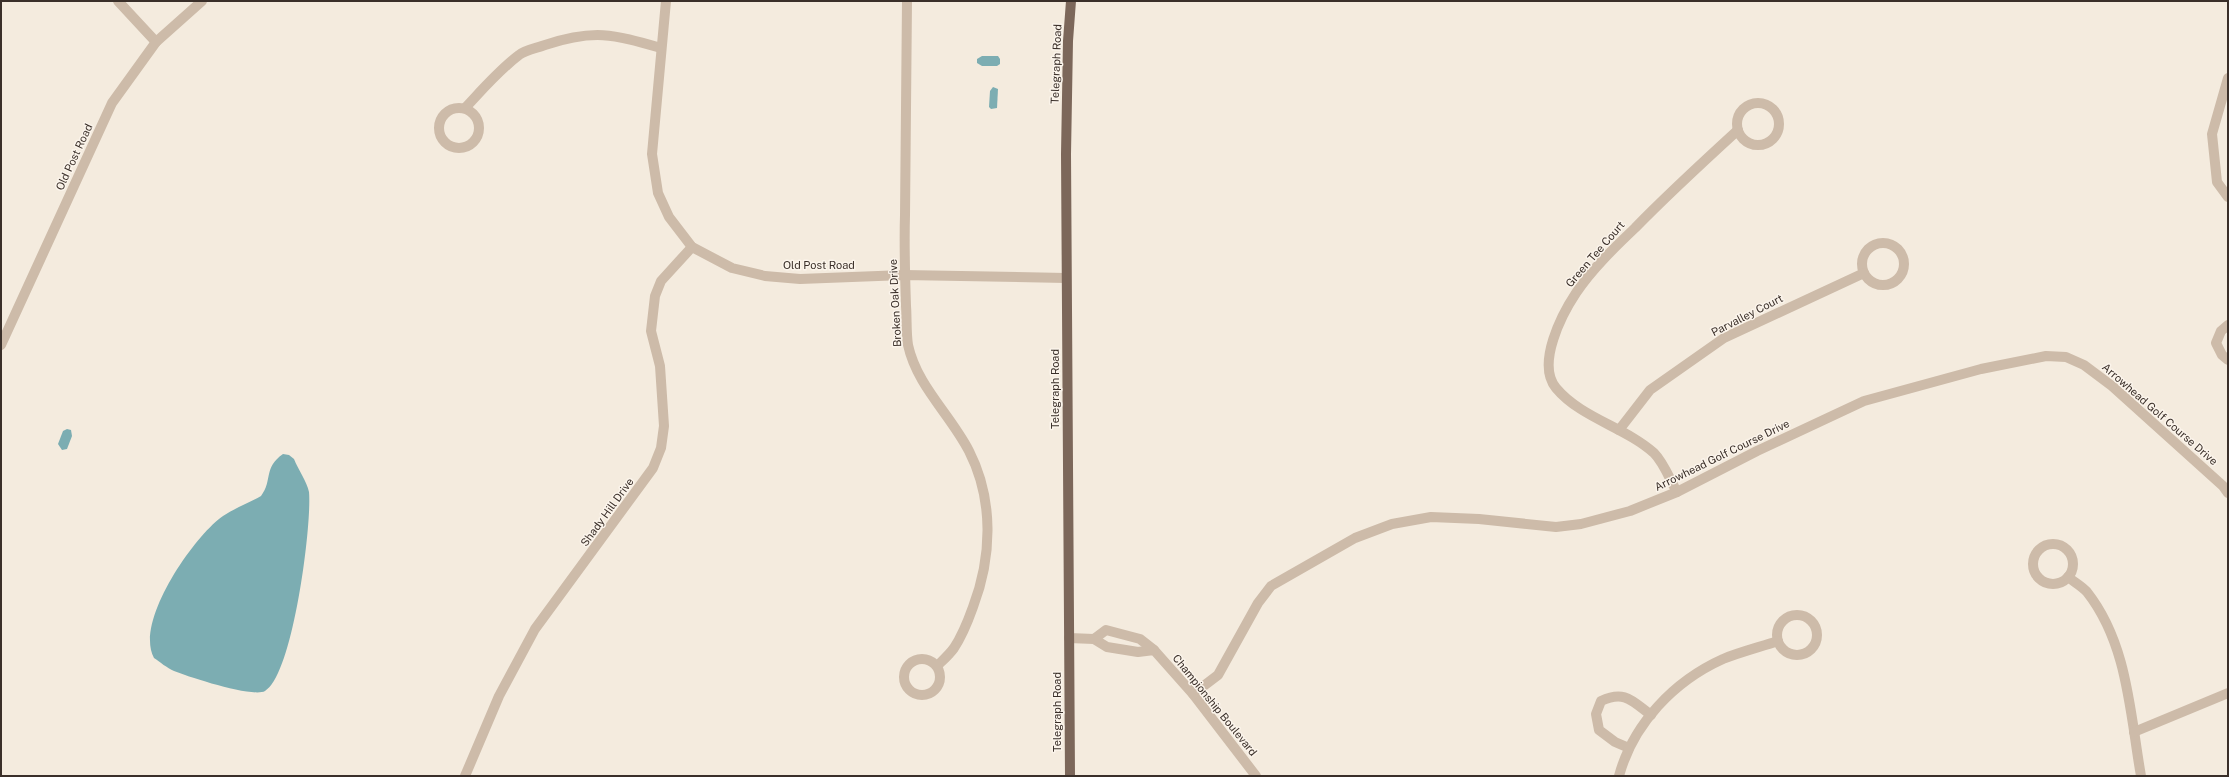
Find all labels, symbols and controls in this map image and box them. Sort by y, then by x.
street label: Telegraph Road [1049,24,1063,104]
street label: Old Post Road [53,122,95,192]
street label: Green Tee Court [1563,219,1627,289]
street label: Old Post Road [783,259,855,271]
street label: Broken Oak Drive [887,259,903,347]
street label: Parvalley Court [1709,292,1785,338]
street label: Telegraph Road [1049,349,1061,429]
street label: Arrowhead Golf Course Drive [2100,361,2220,467]
street label: Arrowhead Golf Course Drive [1653,417,1791,493]
street label: Shady Hill Drive [578,475,636,549]
street label: Championship Boulevard [1170,652,1260,758]
street label: Telegraph Road [1051,672,1063,752]

